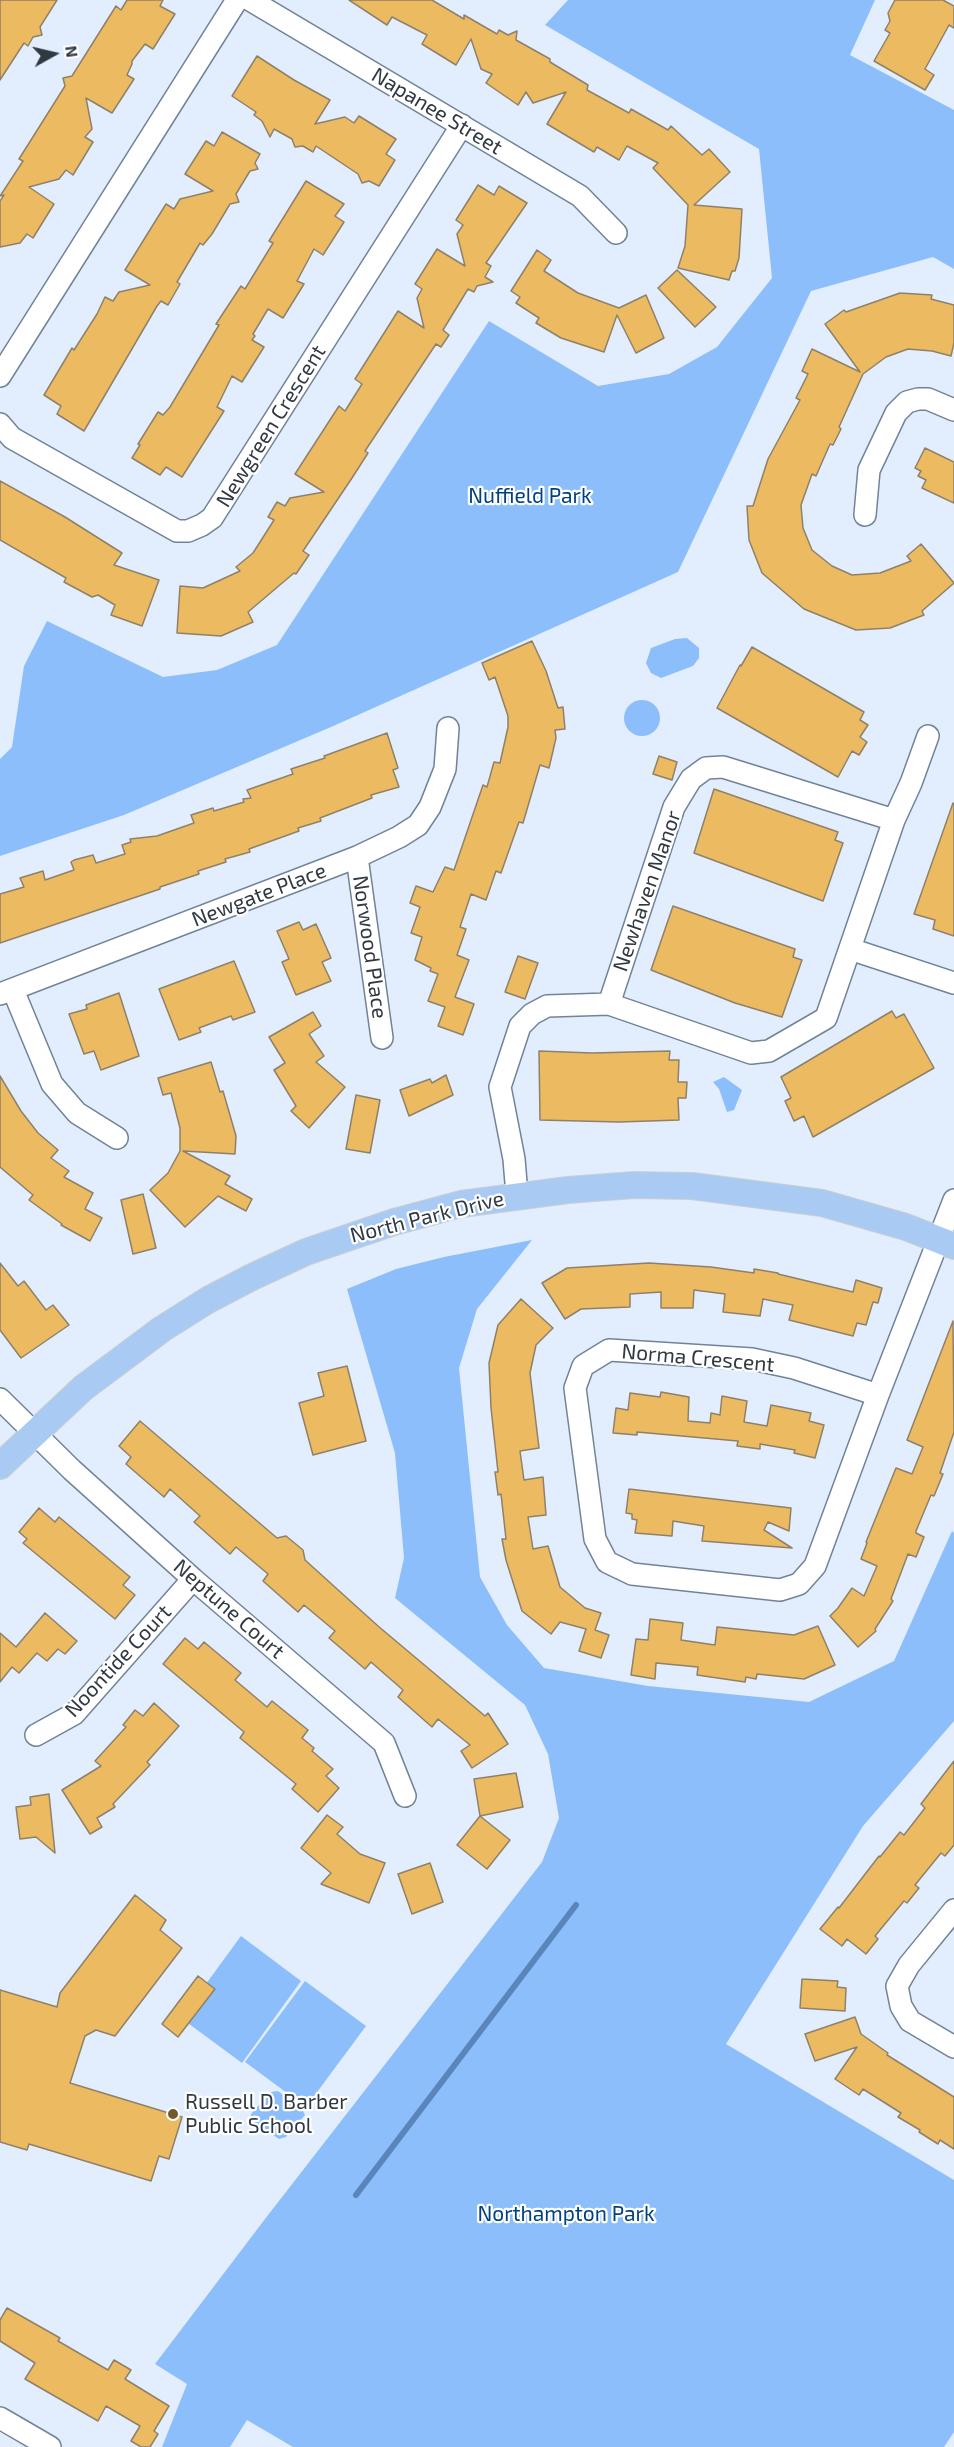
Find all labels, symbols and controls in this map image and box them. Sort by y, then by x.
north arrow [24,24,84,84]
text: N [62,44,83,58]
street label: Napanee Street [367,62,507,160]
street label: Newgreen Crescent [211,340,331,512]
park label: Nuffield Park [468,483,592,509]
street label: Newhaven Manor [608,807,686,975]
street label: Newgate Place [188,858,330,932]
street label: Norwood Place [347,874,393,1020]
street label: North Park Drive [348,1186,506,1248]
street label: Norma Crescent [620,1339,776,1377]
street label: Neptune Court [168,1554,290,1664]
street label: Noontide Court [60,1600,176,1722]
place label: Russell D. Barber Public School [185,2089,348,2139]
marker: Russell D. Barber Public School [166,2107,180,2121]
park label: Northampton Park [477,2201,655,2227]

